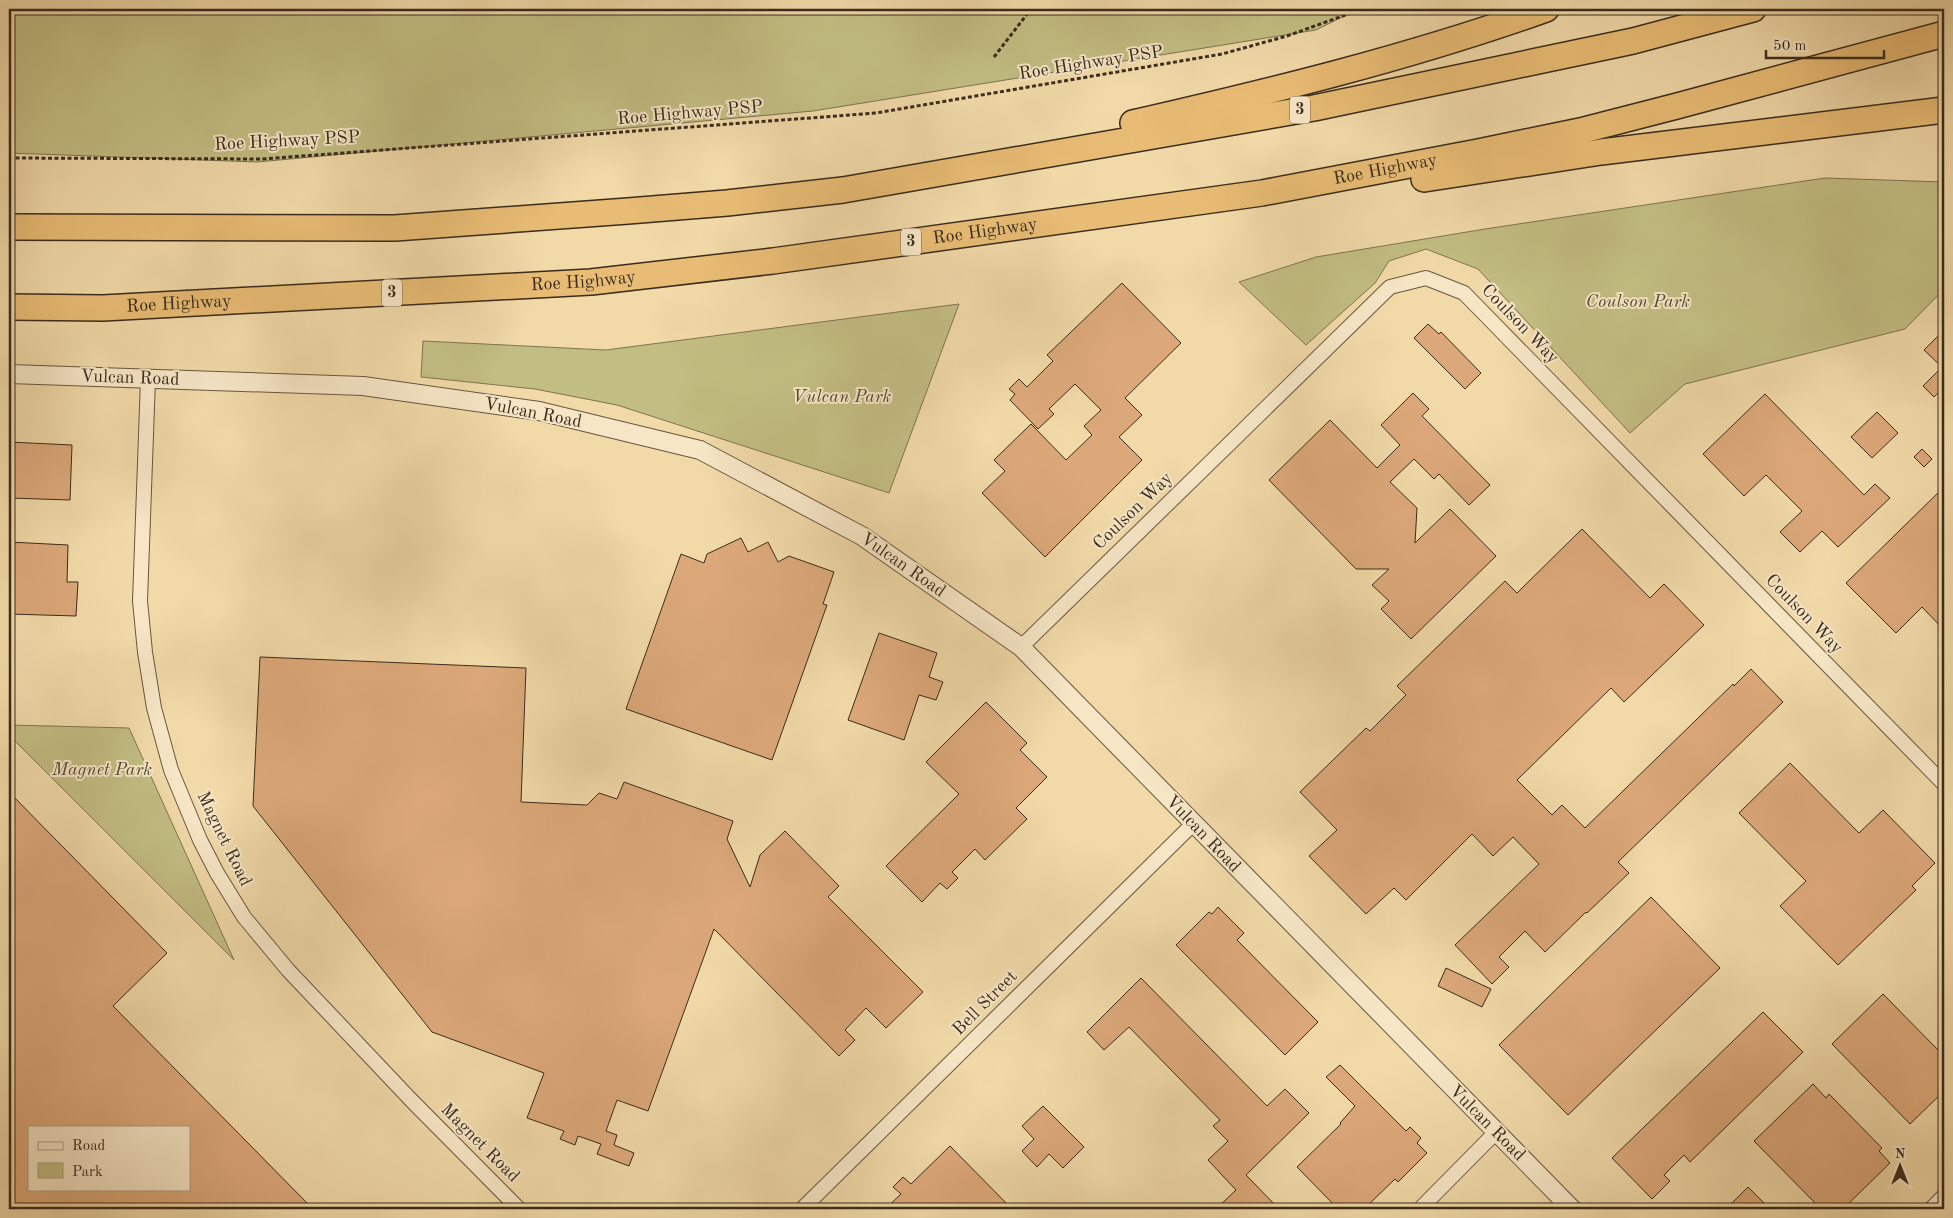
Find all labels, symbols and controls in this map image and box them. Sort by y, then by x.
scale bar [1766,28,1883,60]
text: 50 m [1773,39,1807,54]
street label: Roe Highway PSP [1018,43,1164,83]
road number: 3 [1290,96,1310,124]
street label: Roe Highway PSP [617,98,763,128]
street label: Roe Highway PSP [214,128,360,154]
street label: Roe Highway [1332,151,1439,188]
street label: Roe Highway [932,215,1039,248]
road number: 3 [901,228,921,256]
street label: Roe Highway [530,268,637,294]
road number: 3 [382,280,402,306]
street label: Coulson Way [1478,281,1563,368]
street label: Roe Highway [126,292,232,316]
park label: Coulson Park [1586,293,1690,311]
street label: Vulcan Road [80,367,180,389]
park label: Vulcan Park [793,388,892,406]
street label: Vulcan Road [483,395,583,431]
street label: Coulson Way [1090,468,1177,553]
street label: Vulcan Road [857,529,949,601]
street label: Coulson Way [1762,571,1847,658]
park label: Magnet Park [51,761,152,779]
street label: Magnet Road [193,789,255,889]
street label: Vulcan Road [1162,792,1244,876]
street label: Bell Street [949,967,1021,1039]
street label: Vulcan Road [1446,1082,1528,1164]
street label: Magnet Road [437,1100,523,1186]
legend [28,1126,190,1190]
text: Road [72,1139,106,1154]
north arrow [1876,1140,1926,1190]
text: N [1895,1147,1906,1161]
text: Park [72,1165,103,1180]

